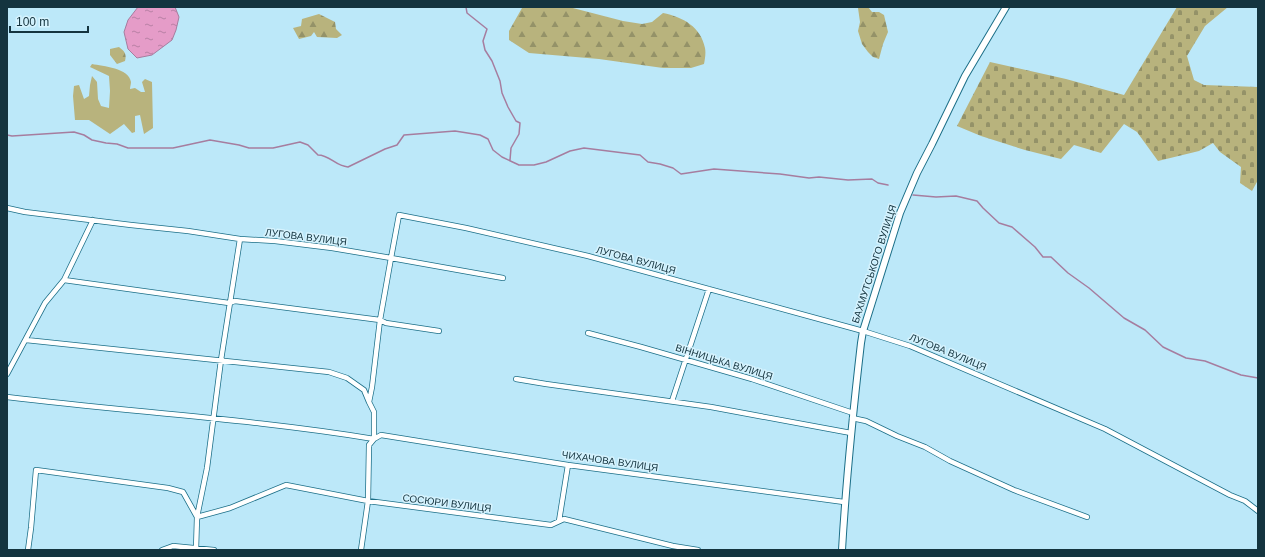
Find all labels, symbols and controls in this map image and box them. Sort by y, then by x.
scale bar [10,8,88,34]
text: 100 m [16,15,49,29]
street label: БАХМУТСЬКОГО ВУЛИЦЯ [850,203,898,325]
street label: ЛУГОВА ВУЛИЦЯ [265,227,347,247]
street label: ЛУГОВА ВУЛИЦЯ [595,244,677,276]
street label: ЛУГОВА ВУЛИЦЯ [908,332,988,372]
street label: ВІННИЦЬКА ВУЛИЦЯ [674,342,774,382]
street label: ЧИХАЧОВА ВУЛИЦЯ [561,449,659,473]
street label: СОСЮРИ ВУЛИЦЯ [402,492,492,514]

